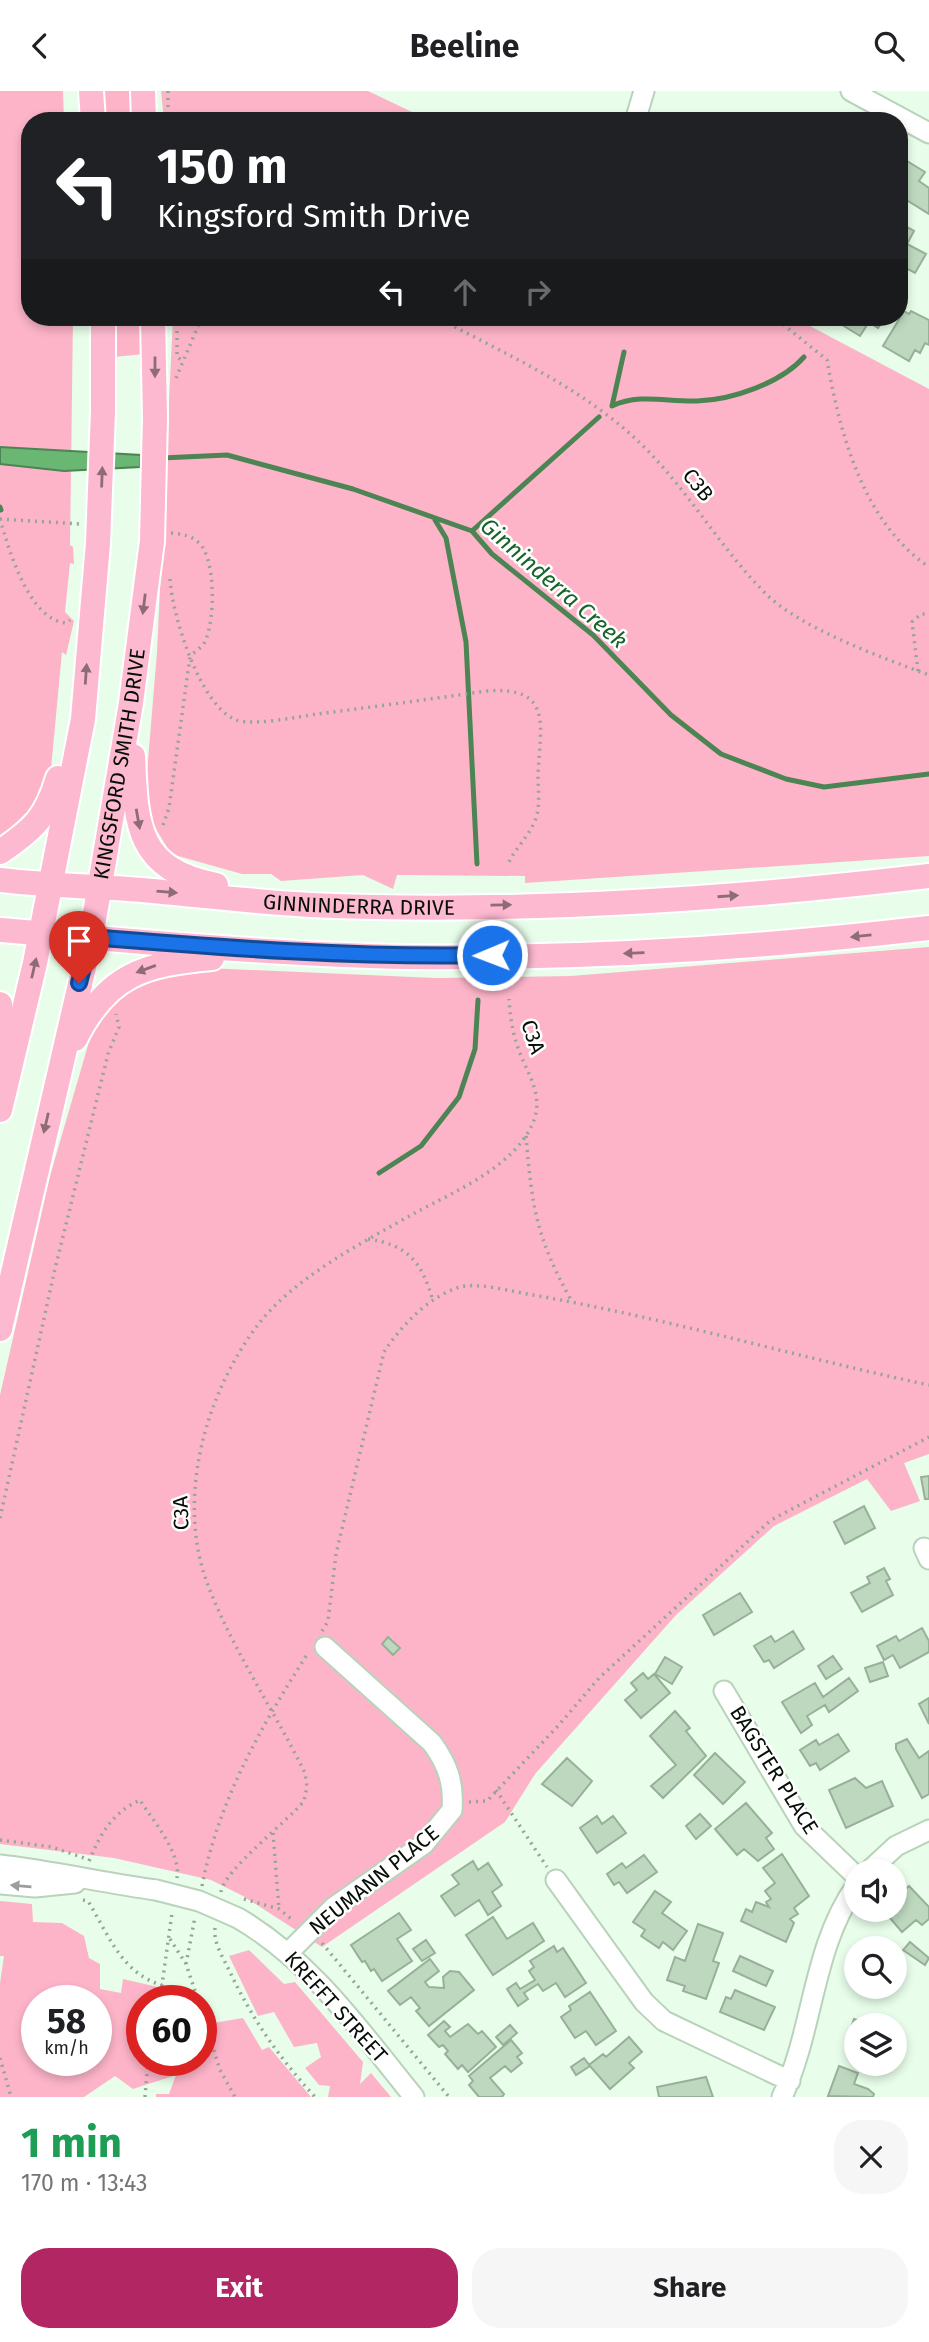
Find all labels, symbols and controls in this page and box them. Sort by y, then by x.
icon: back [21,27,59,65]
text: Beeline [410,27,519,65]
icon: search [870,27,908,65]
text: 150 m [157,137,288,196]
icon: left [42,140,133,231]
text: Kingsford Smith Drive [157,197,471,235]
icon: left [373,273,411,311]
icon: ahead [446,273,484,311]
icon: right [519,273,557,311]
one-way arrow [149,356,161,378]
street label: C3B [677,463,719,507]
one-way arrow [96,466,107,488]
water label: Ginninderra Creek [475,512,633,654]
one-way arrow [138,593,149,615]
street label: KINGSFORD SMITH DRIVE [88,647,151,881]
one-way arrow [81,663,92,685]
one-way arrow [132,808,143,830]
one-way arrow [156,887,178,898]
street label: GINNINDERRA DRIVE [262,889,455,921]
one-way arrow [718,891,740,902]
one-way arrow [490,899,512,911]
pin [49,911,109,983]
position arrow [455,918,529,992]
icon: arrive [60,922,98,960]
one-way arrow [850,930,872,941]
one-way arrow [623,947,645,958]
one-way arrow [29,957,40,979]
one-way arrow [135,964,156,975]
street label: C3A [515,1017,551,1057]
one-way arrow [41,1112,52,1134]
street label: C3A [167,1495,195,1531]
street label: BAGSTER PLACE [724,1701,824,1839]
street label: NEUMANN PLACE [304,1820,444,1940]
map controls [844,1859,907,2076]
button: sound [844,1859,907,1922]
one-way arrow [9,1880,31,1891]
button: search [844,1936,907,1999]
street label: KREFFT STREET [279,1946,393,2068]
speed limit sign: 60 [126,1985,217,2076]
text: 58 [47,2000,86,2042]
button: layers [844,2013,907,2076]
text: km/h [44,2037,89,2059]
text: 1 min [21,2118,122,2168]
button: close [834,2120,908,2194]
text: 170 m · 13:43 [21,2169,147,2197]
button: Exit [21,2248,458,2328]
button: Share [472,2248,908,2328]

